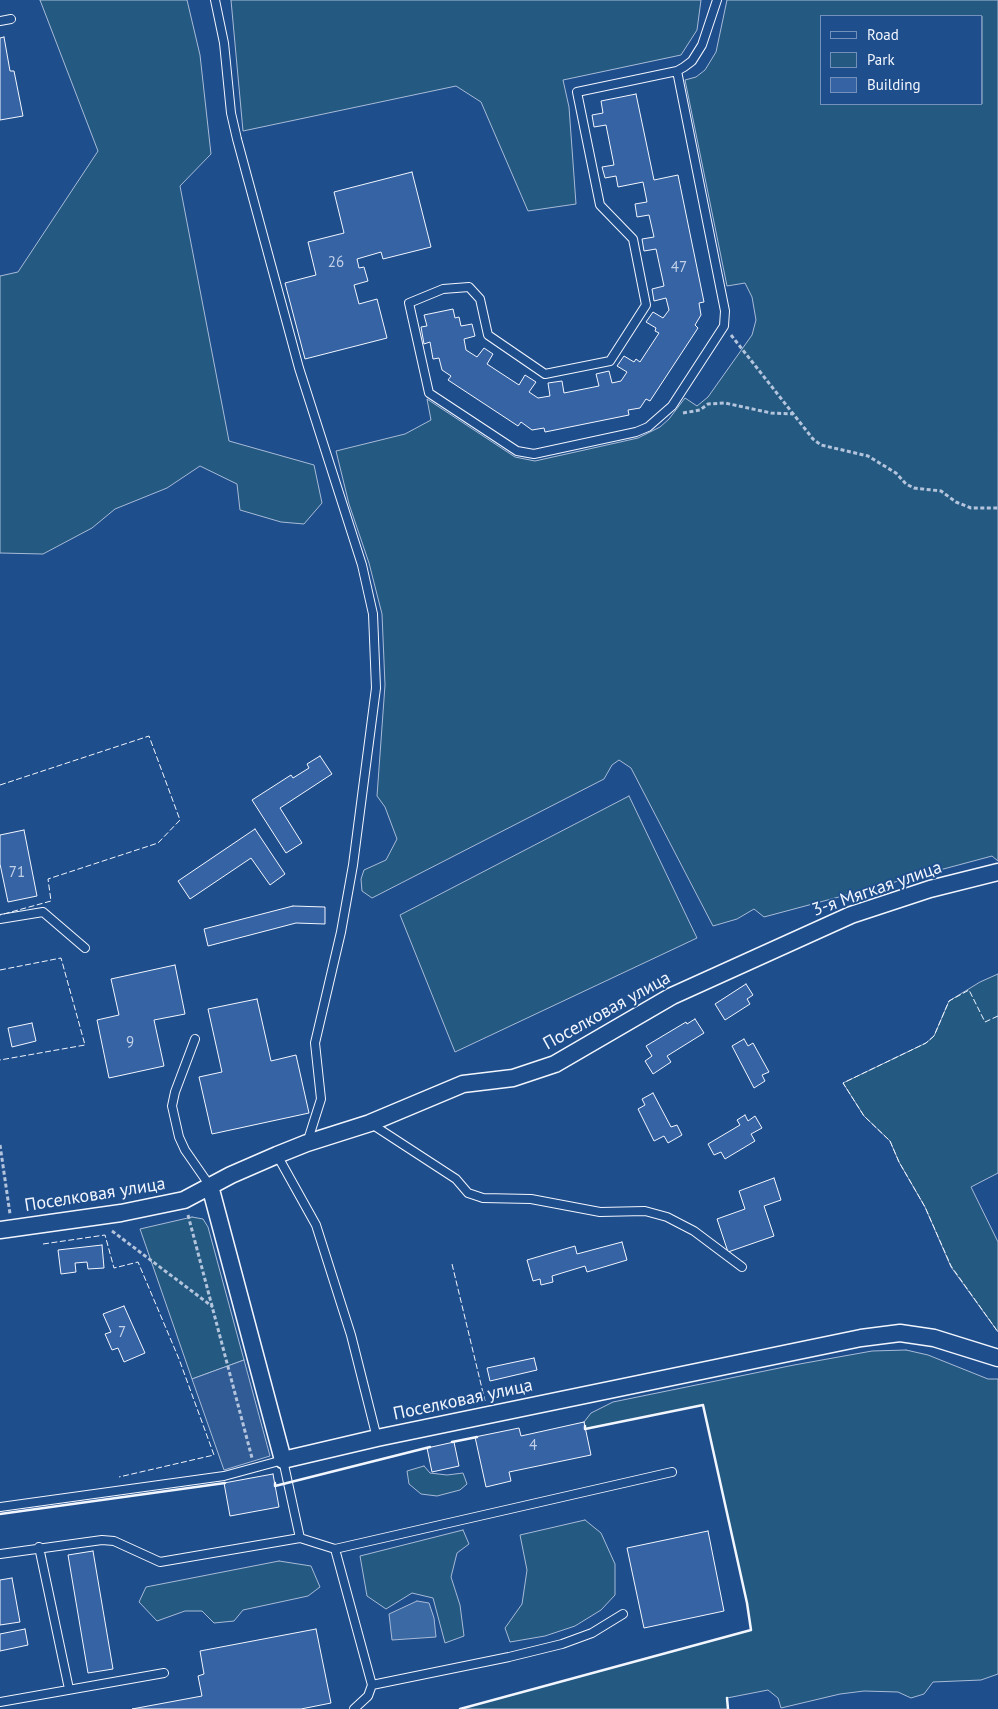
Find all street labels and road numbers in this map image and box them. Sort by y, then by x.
street label: 3-я Мягкая улица [809,857,945,921]
street label: Поселковая улица [540,967,674,1055]
street label: Поселковая улица [23,1173,167,1217]
street label: Поселковая улица [391,1375,535,1425]

